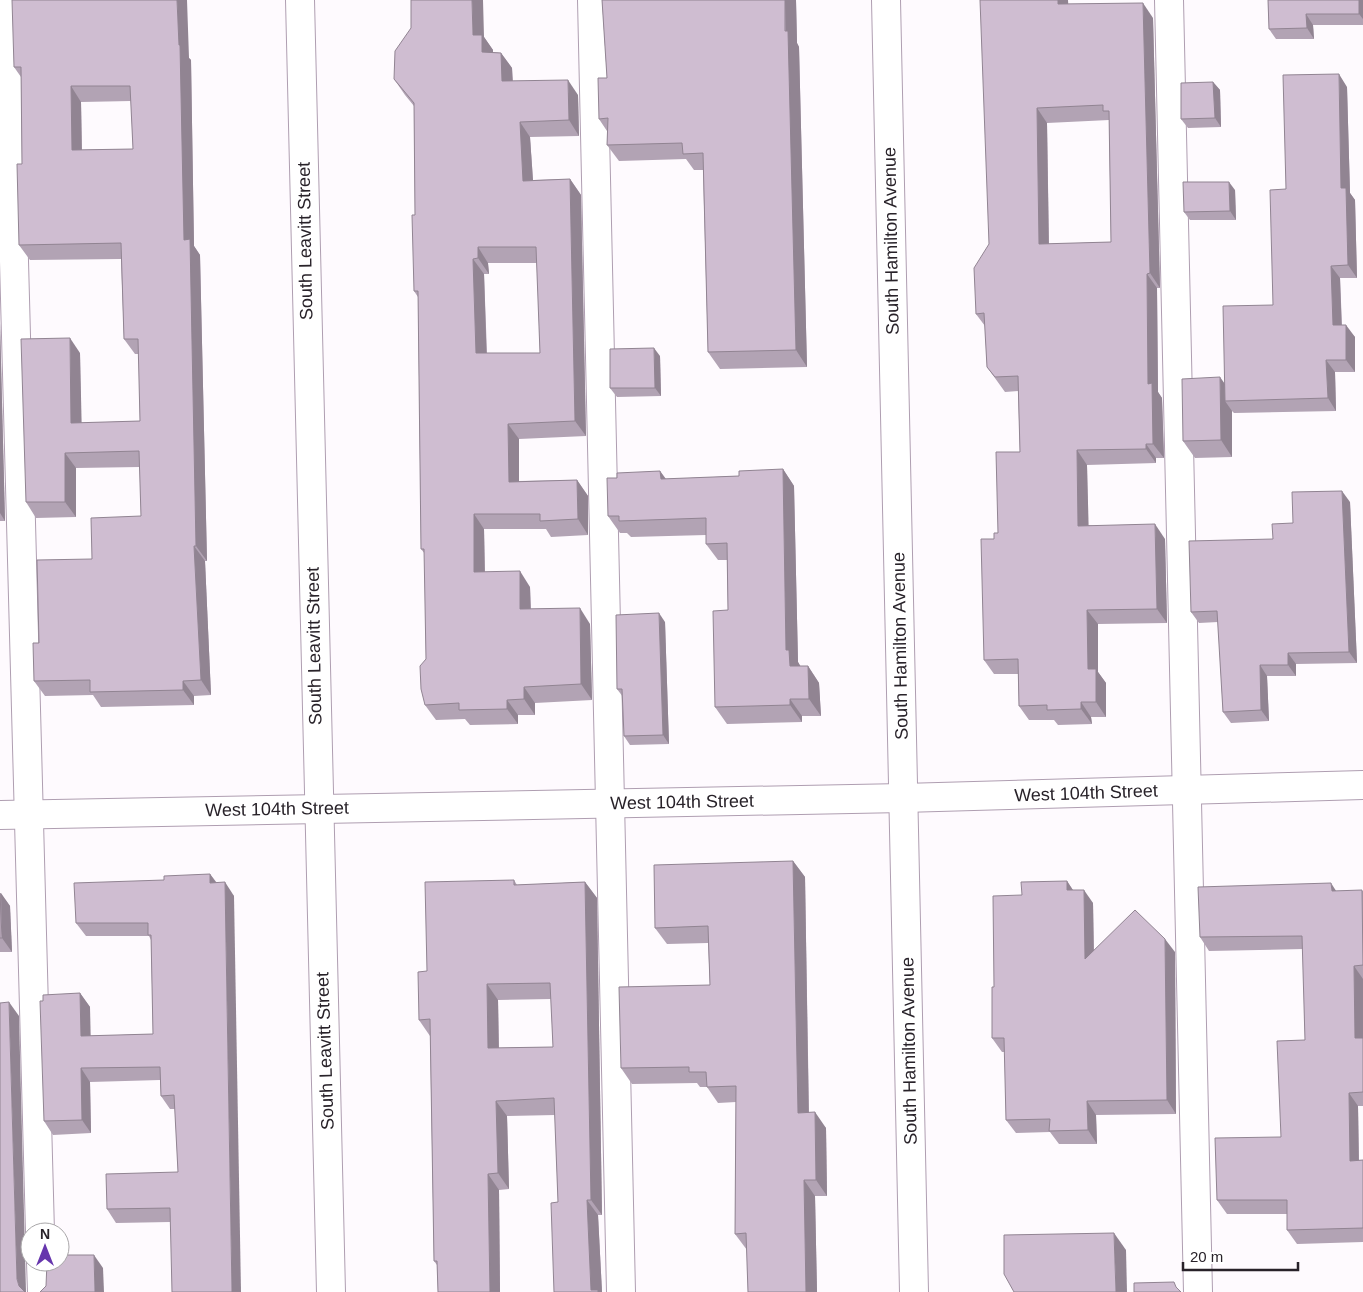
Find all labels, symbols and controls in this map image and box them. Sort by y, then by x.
street label: South Hamilton Avenue [879,147,903,335]
street label: South Leavitt Street [294,162,316,320]
street label: South Hamilton Avenue [888,552,912,740]
street label: South Leavitt Street [303,567,325,725]
street label: West 104th Street [1014,780,1158,806]
street label: West 104th Street [610,791,754,813]
street label: West 104th Street [205,798,349,820]
street label: South Hamilton Avenue [897,957,921,1145]
street label: South Leavitt Street [312,972,338,1130]
north arrow [20,1222,70,1272]
text: N [40,1226,50,1242]
scale bar [1183,1240,1298,1272]
text: 20 m [1190,1248,1223,1265]

